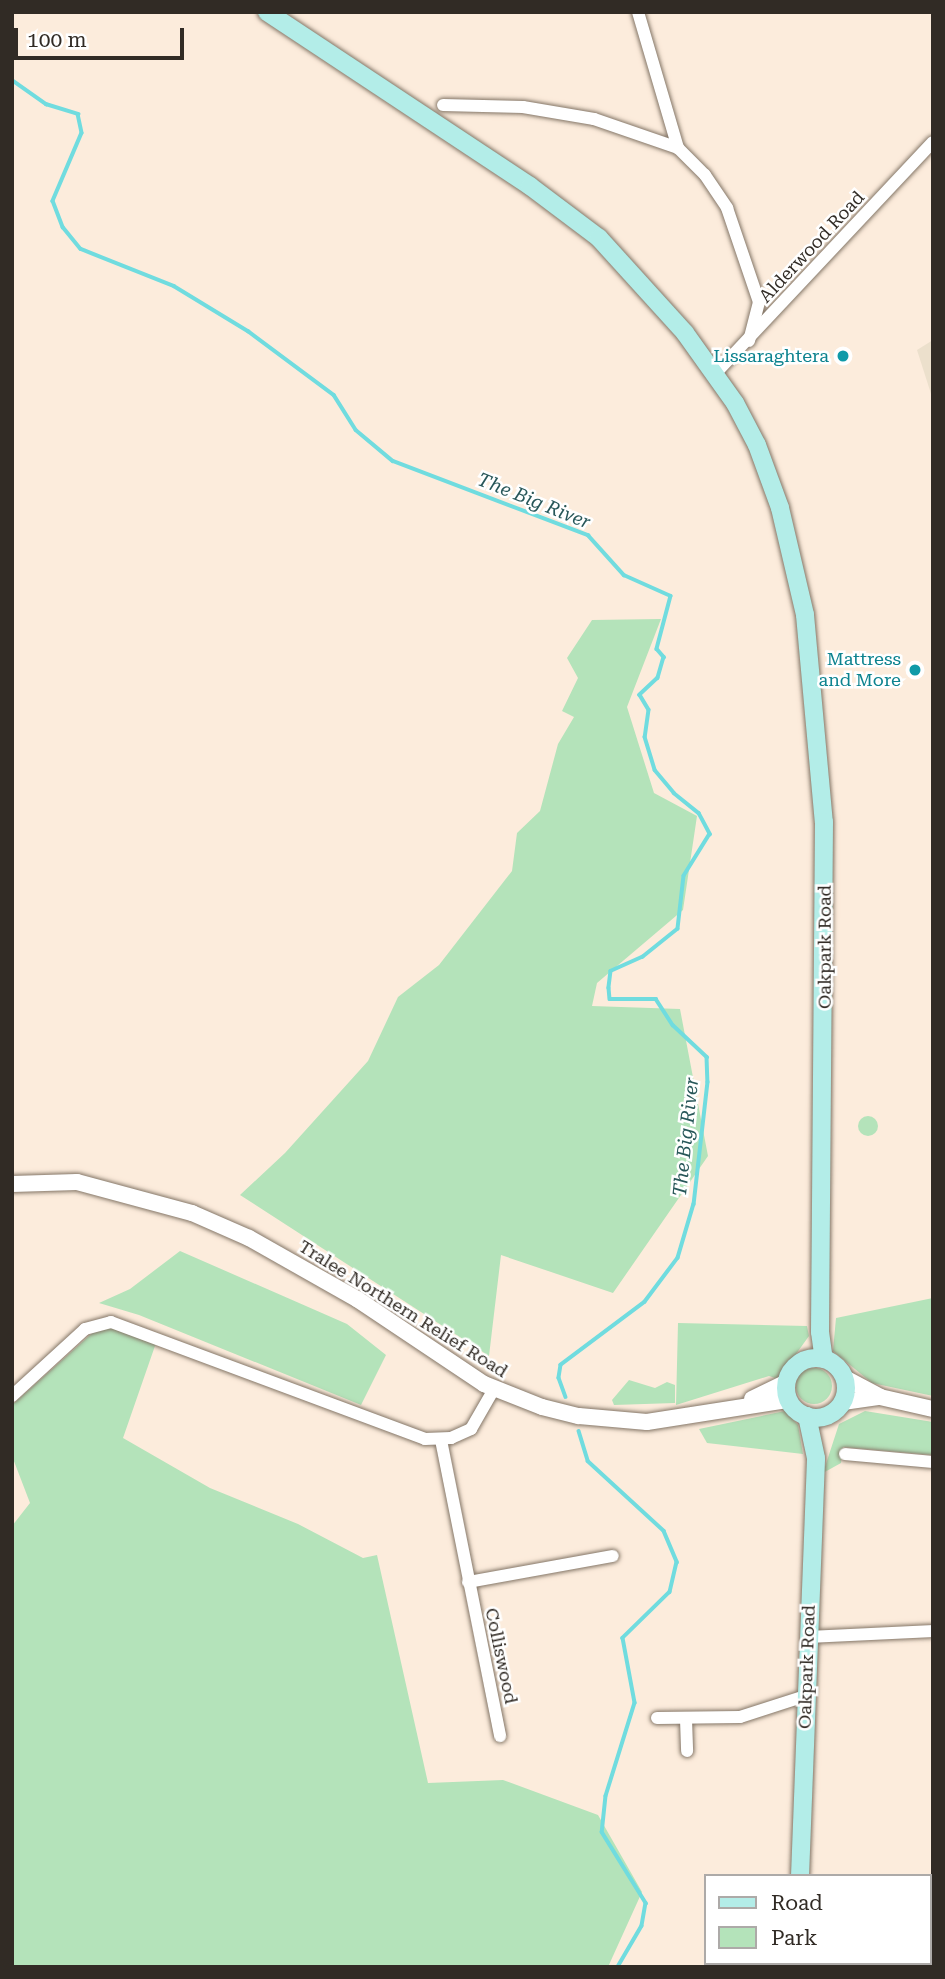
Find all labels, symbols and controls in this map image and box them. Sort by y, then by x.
scale bar [18,14,187,58]
text: 100 m [27,28,87,52]
street label: Alderwood Road [755,187,869,307]
place label: Lissaraghtera [713,345,829,367]
marker: Lissaraghtera [835,348,851,364]
water label: The Big River [474,468,594,534]
place label: Mattress and More [818,649,901,692]
marker: Mattress and More [907,662,923,678]
street label: Oakpark Road [814,885,836,1009]
water label: The Big River [668,1076,704,1198]
street label: Tralee Northern Relief Road [295,1236,511,1382]
street label: Oakpark Road [794,1605,820,1729]
street label: Colliswood [480,1606,522,1706]
legend [704,1874,931,1965]
text: Road [771,1891,823,1915]
text: Park [771,1926,817,1950]

